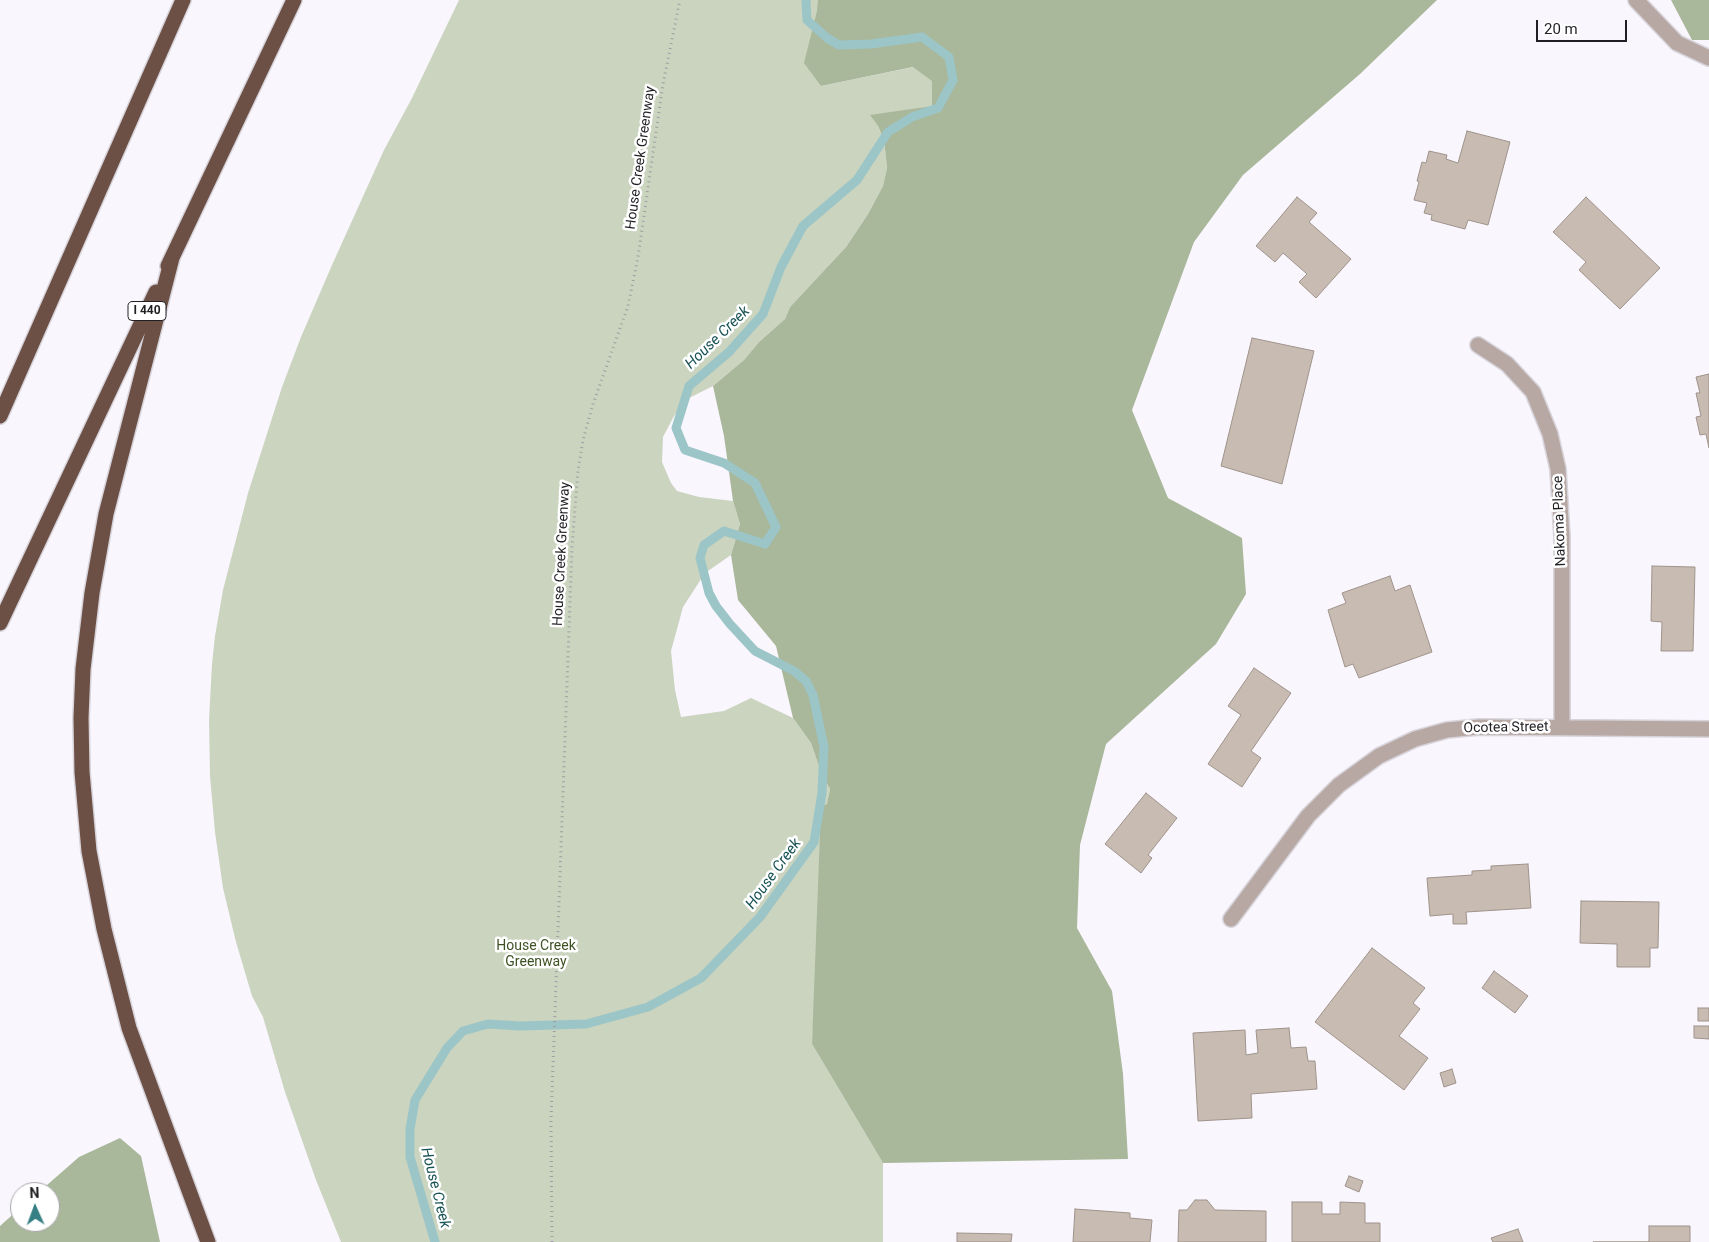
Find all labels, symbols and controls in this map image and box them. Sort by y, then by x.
scale bar [1539,10,1630,42]
text: 20 m [1544,20,1578,38]
street label: House Creek Greenway [623,85,659,231]
road number: I 440 [128,302,166,321]
water label: House Creek [682,303,754,373]
street label: Nakoma Place [1550,475,1570,567]
street label: House Creek Greenway [550,481,574,627]
street label: Ocotea Street [1463,719,1549,737]
water label: House Creek [742,835,806,913]
park label: House Creek Greenway [496,938,576,970]
water label: House Creek [416,1146,454,1230]
north arrow [10,1182,60,1232]
text: N [29,1185,40,1201]

